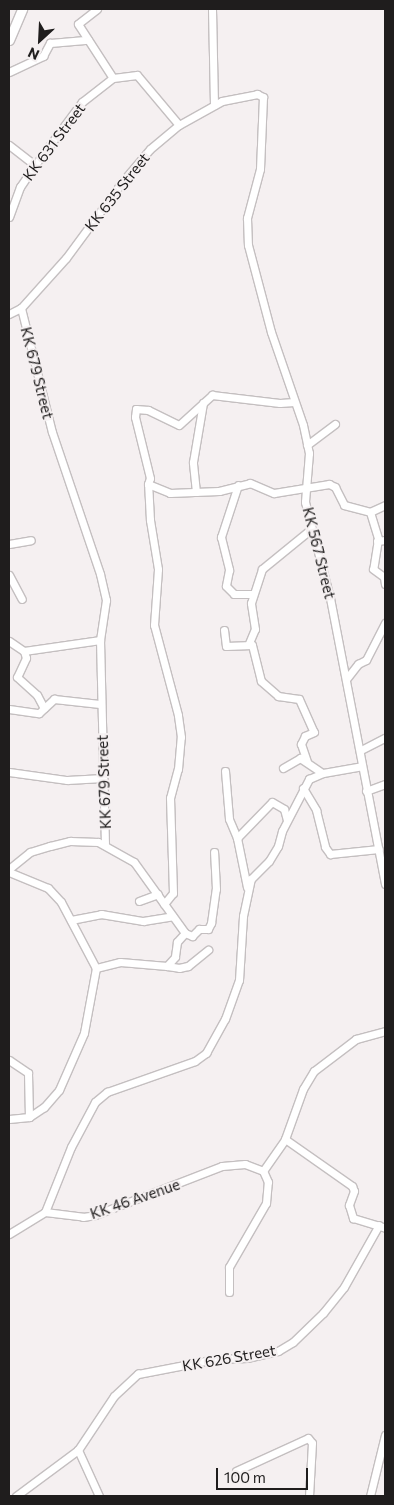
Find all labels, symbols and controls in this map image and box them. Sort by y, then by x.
north arrow [15,15,65,65]
text: N [25,44,42,64]
street label: KK 631 Street [19,100,89,184]
street label: KK 635 Street [81,149,153,235]
street label: KK 679 Street [17,325,57,421]
street label: KK 567 Street [299,505,339,601]
street label: KK 679 Street [93,735,115,829]
street label: KK 46 Avenue [88,1175,182,1223]
street label: KK 626 Street [181,1341,277,1375]
scale bar [219,1458,312,1490]
text: 100 m [224,1468,266,1486]

